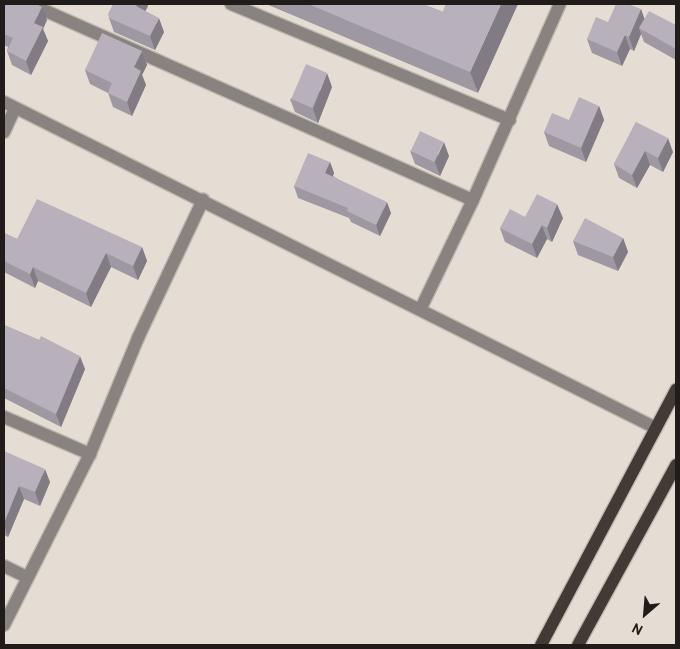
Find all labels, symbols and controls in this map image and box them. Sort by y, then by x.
north arrow [620,589,670,639]
text: N [630,618,646,638]

